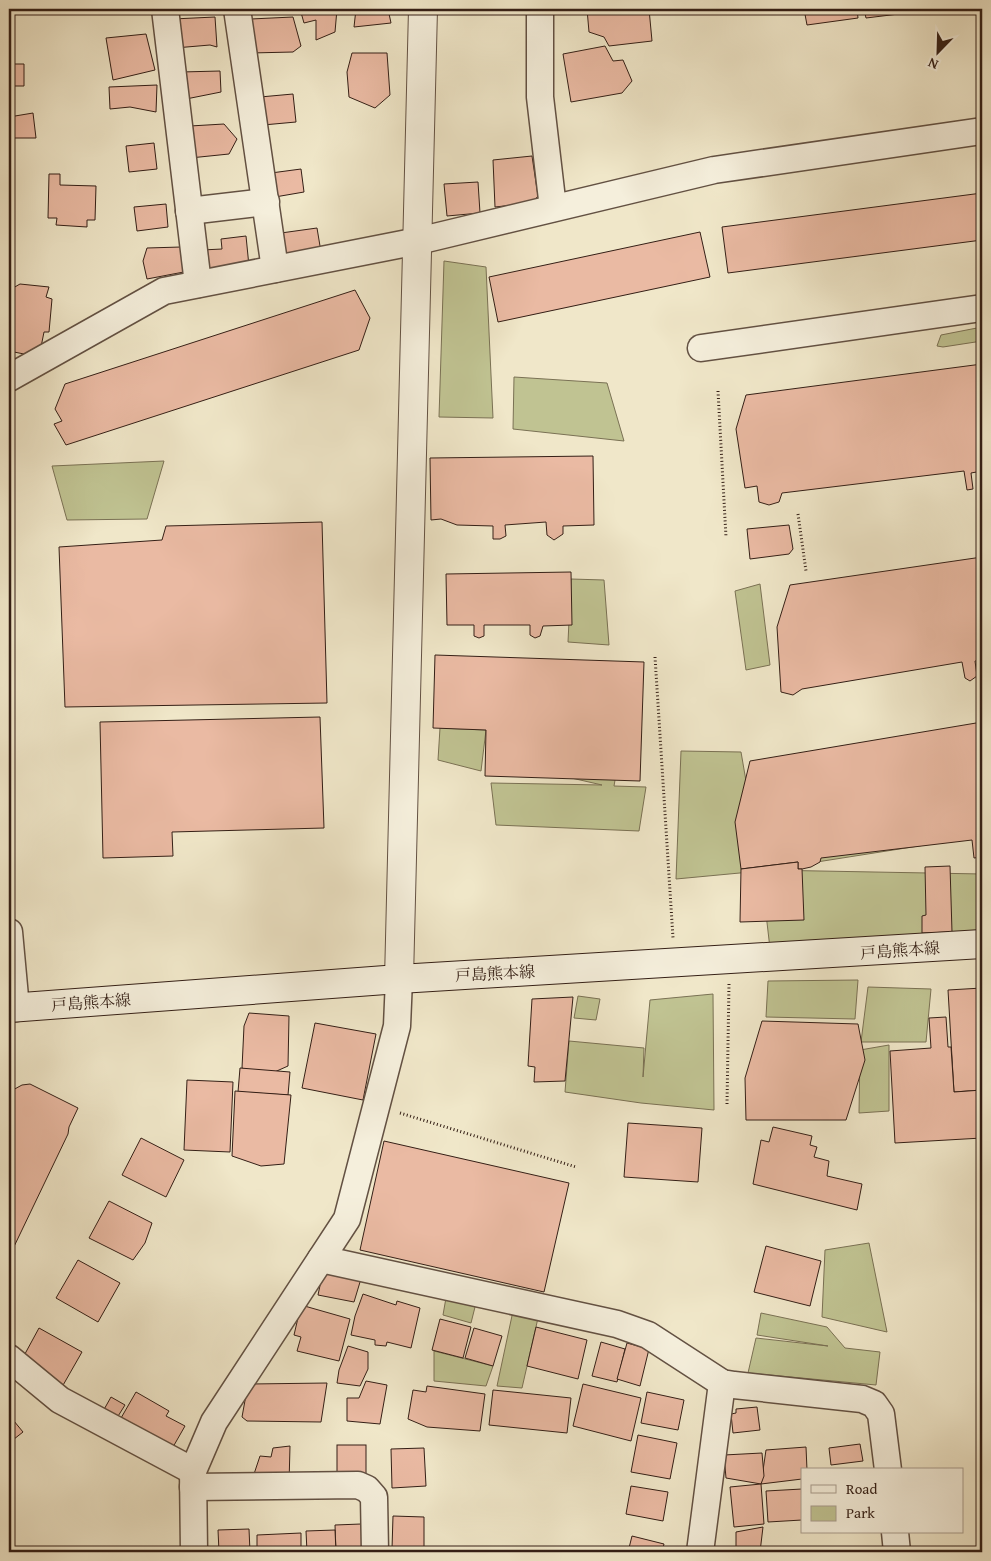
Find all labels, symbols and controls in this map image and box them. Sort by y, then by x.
north arrow [914,28,964,78]
text: N [924,53,941,75]
street label: 戸島熊本線 [859,935,941,965]
street label: 戸島熊本線 [454,959,536,987]
street label: 戸島熊本線 [50,987,132,1017]
legend [801,1468,964,1534]
text: Road [846,1478,877,1499]
text: Park [846,1502,875,1523]

